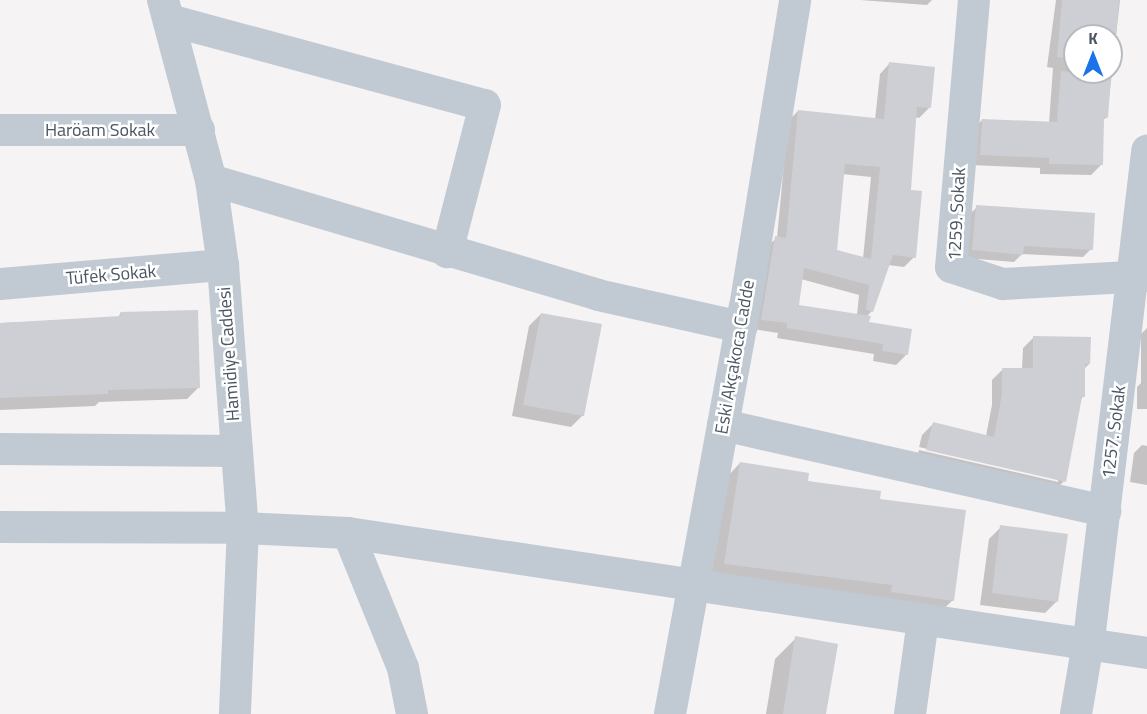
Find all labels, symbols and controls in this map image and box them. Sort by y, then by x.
north arrow [1063,24,1123,84]
text: K [1088,26,1098,50]
street label: Haröam Sokak [45,119,155,141]
street label: 1259. Sokak [944,167,970,261]
street label: Tüfek Sokak [65,260,157,290]
street label: Eski Akçakoca Cadde [711,278,759,436]
street label: Hamidiye Caddesi [214,286,244,422]
street label: 1257. Sokak [1098,384,1130,480]

